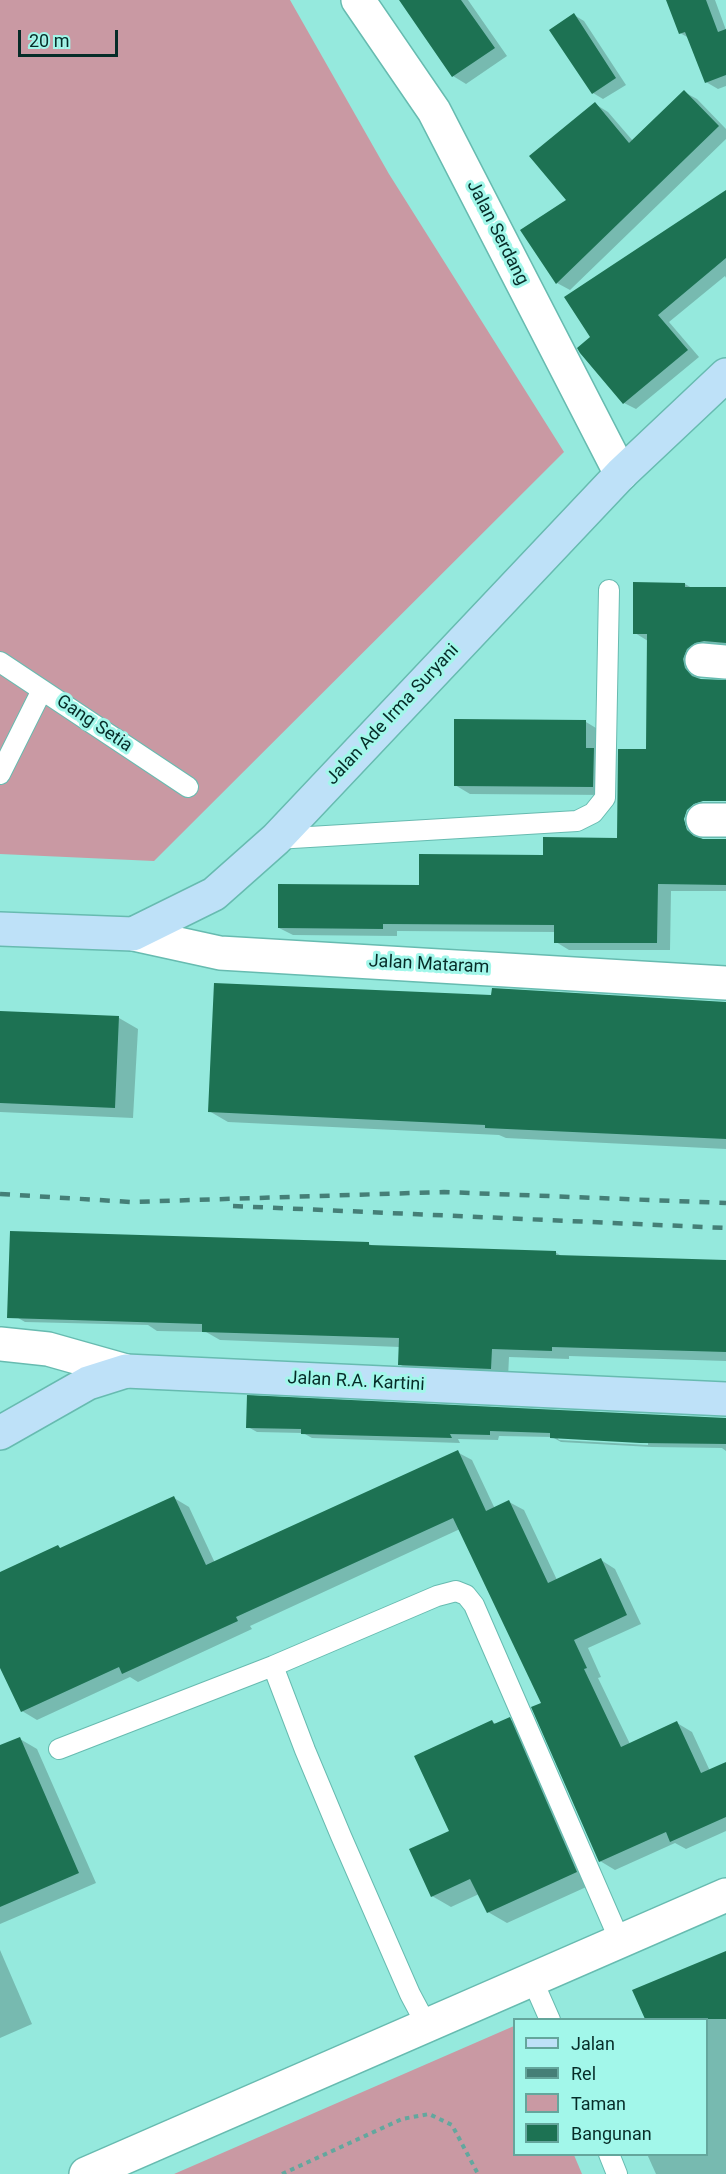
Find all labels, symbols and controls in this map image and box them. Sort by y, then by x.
scale bar [21,18,122,56]
text: 20 m [29,30,69,51]
street label: Jalan Serdang [461,177,533,289]
street label: Jalan Ade Irma Suryani [322,640,464,790]
street label: Gang Setia [52,691,136,757]
street label: Jalan Mataram [368,951,490,979]
street label: Jalan R.A. Kartini [287,1368,425,1396]
legend [513,2018,708,2156]
text: Jalan [571,2033,615,2054]
text: Rel [571,2063,596,2084]
text: Taman [571,2093,626,2114]
text: Bangunan [571,2123,652,2144]

